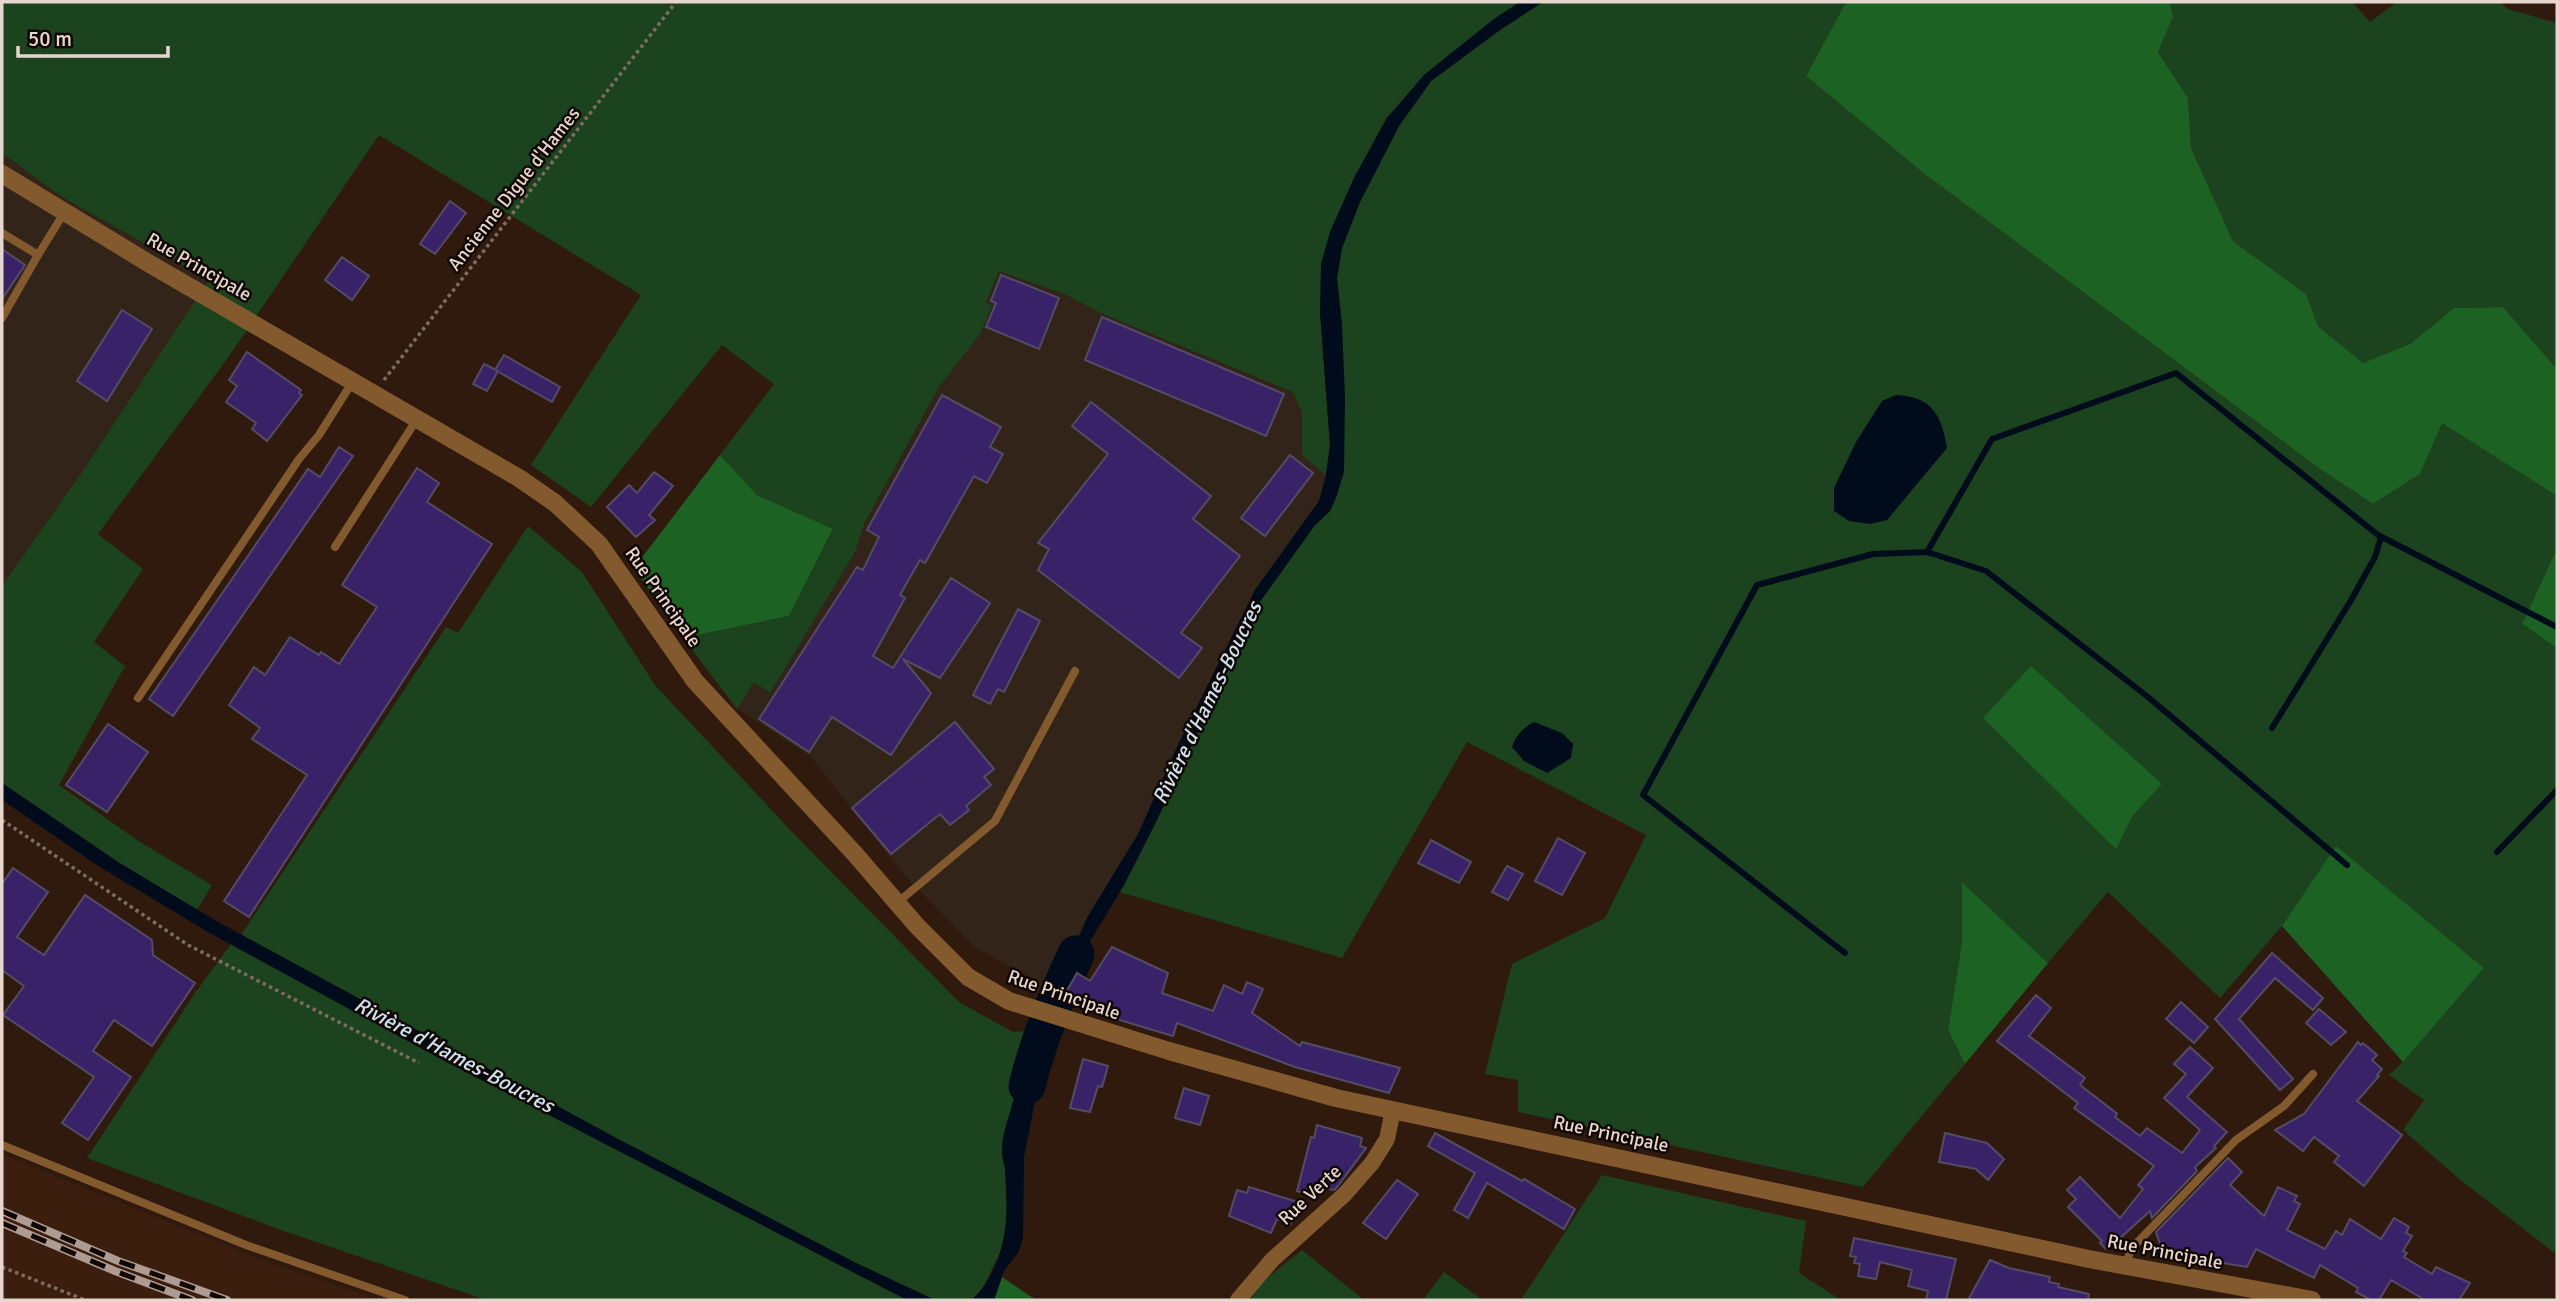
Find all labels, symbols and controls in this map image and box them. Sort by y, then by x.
scale bar [18,14,168,58]
text: 50 m [28,26,72,52]
street label: Ancienne Digue d'Hames [443,102,585,276]
street label: Rue Principale [142,227,256,307]
street label: Rue Principale [620,542,706,652]
water label: Rivière d'Hames-Boucres [1147,596,1268,809]
street label: Rue Principale [1005,965,1123,1025]
water label: Rivière d'Hames-Boucres [350,991,560,1119]
street label: Rue Principale [1551,1110,1671,1158]
street label: Rue Verte [1273,1160,1347,1230]
street label: Rue Principale [2105,1229,2225,1275]

